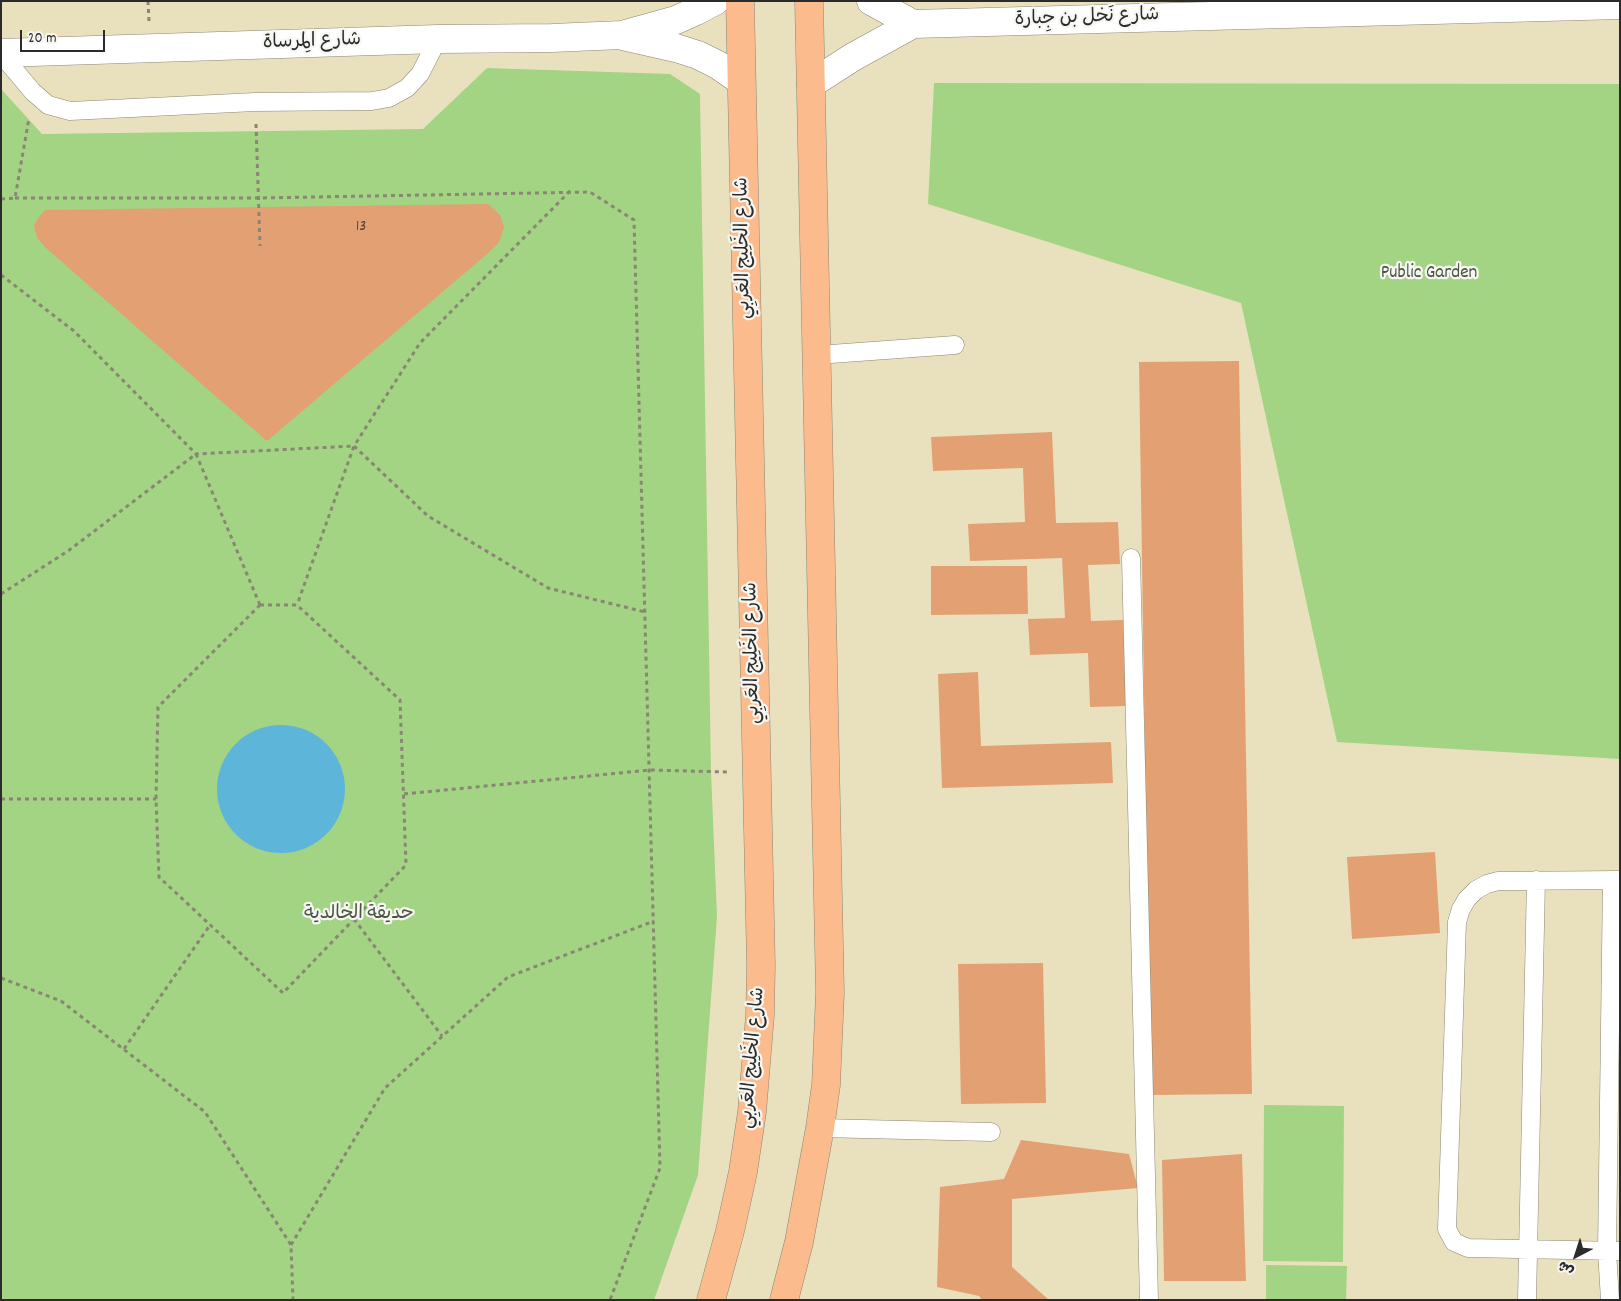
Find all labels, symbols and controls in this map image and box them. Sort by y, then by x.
street label: شارع نَخل بن جِبارة [1014,5,1160,33]
scale bar [22,20,108,52]
text: 20 m [28,28,56,50]
street label: شارع المِرساة [263,30,361,56]
street label: شارع الخَلِيج العَربِي [732,177,758,319]
house number: 13 [356,218,366,238]
park label: Public Garden [1381,263,1477,285]
street label: شارع الخَلِيج العَربِي [741,582,767,724]
park label: حديقة الخالدية [304,904,414,926]
street label: شارع الخَلِيج العَربِي [736,986,772,1130]
north arrow [1551,1231,1601,1281]
text: ش [1554,1255,1579,1280]

